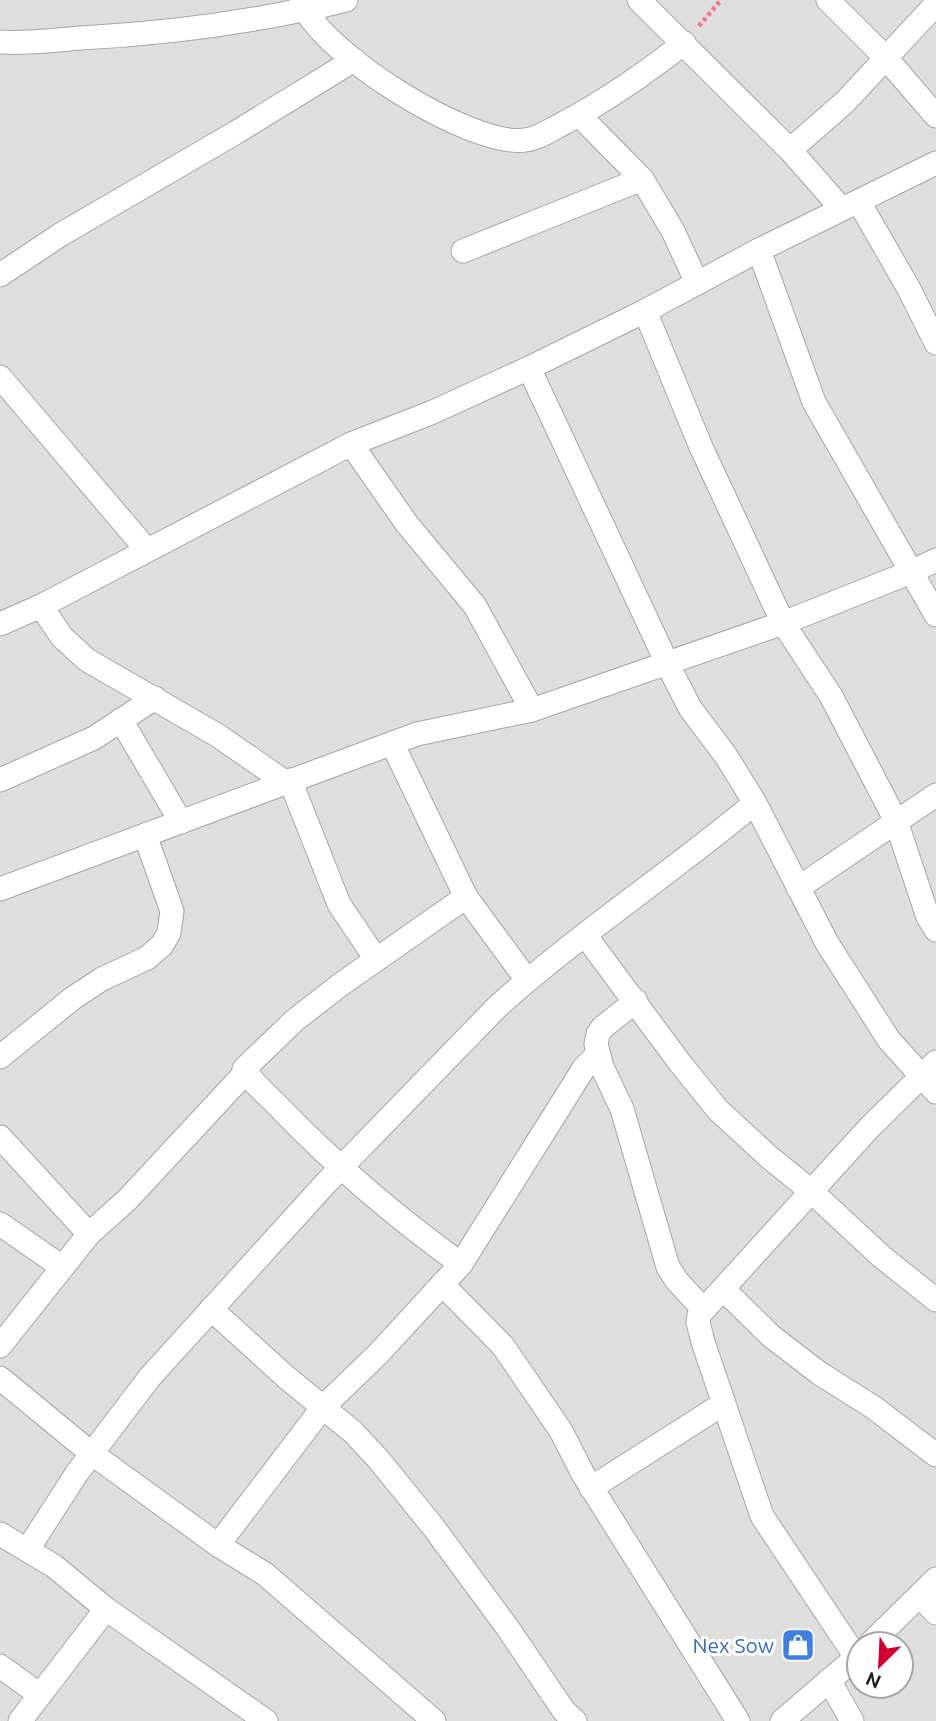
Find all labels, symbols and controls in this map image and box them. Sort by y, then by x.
shop icon: Nex Sow [779,1626,817,1664]
north arrow [845,1630,915,1700]
place label: Nex Sow [692,1633,774,1657]
text: N [862,1668,884,1693]

